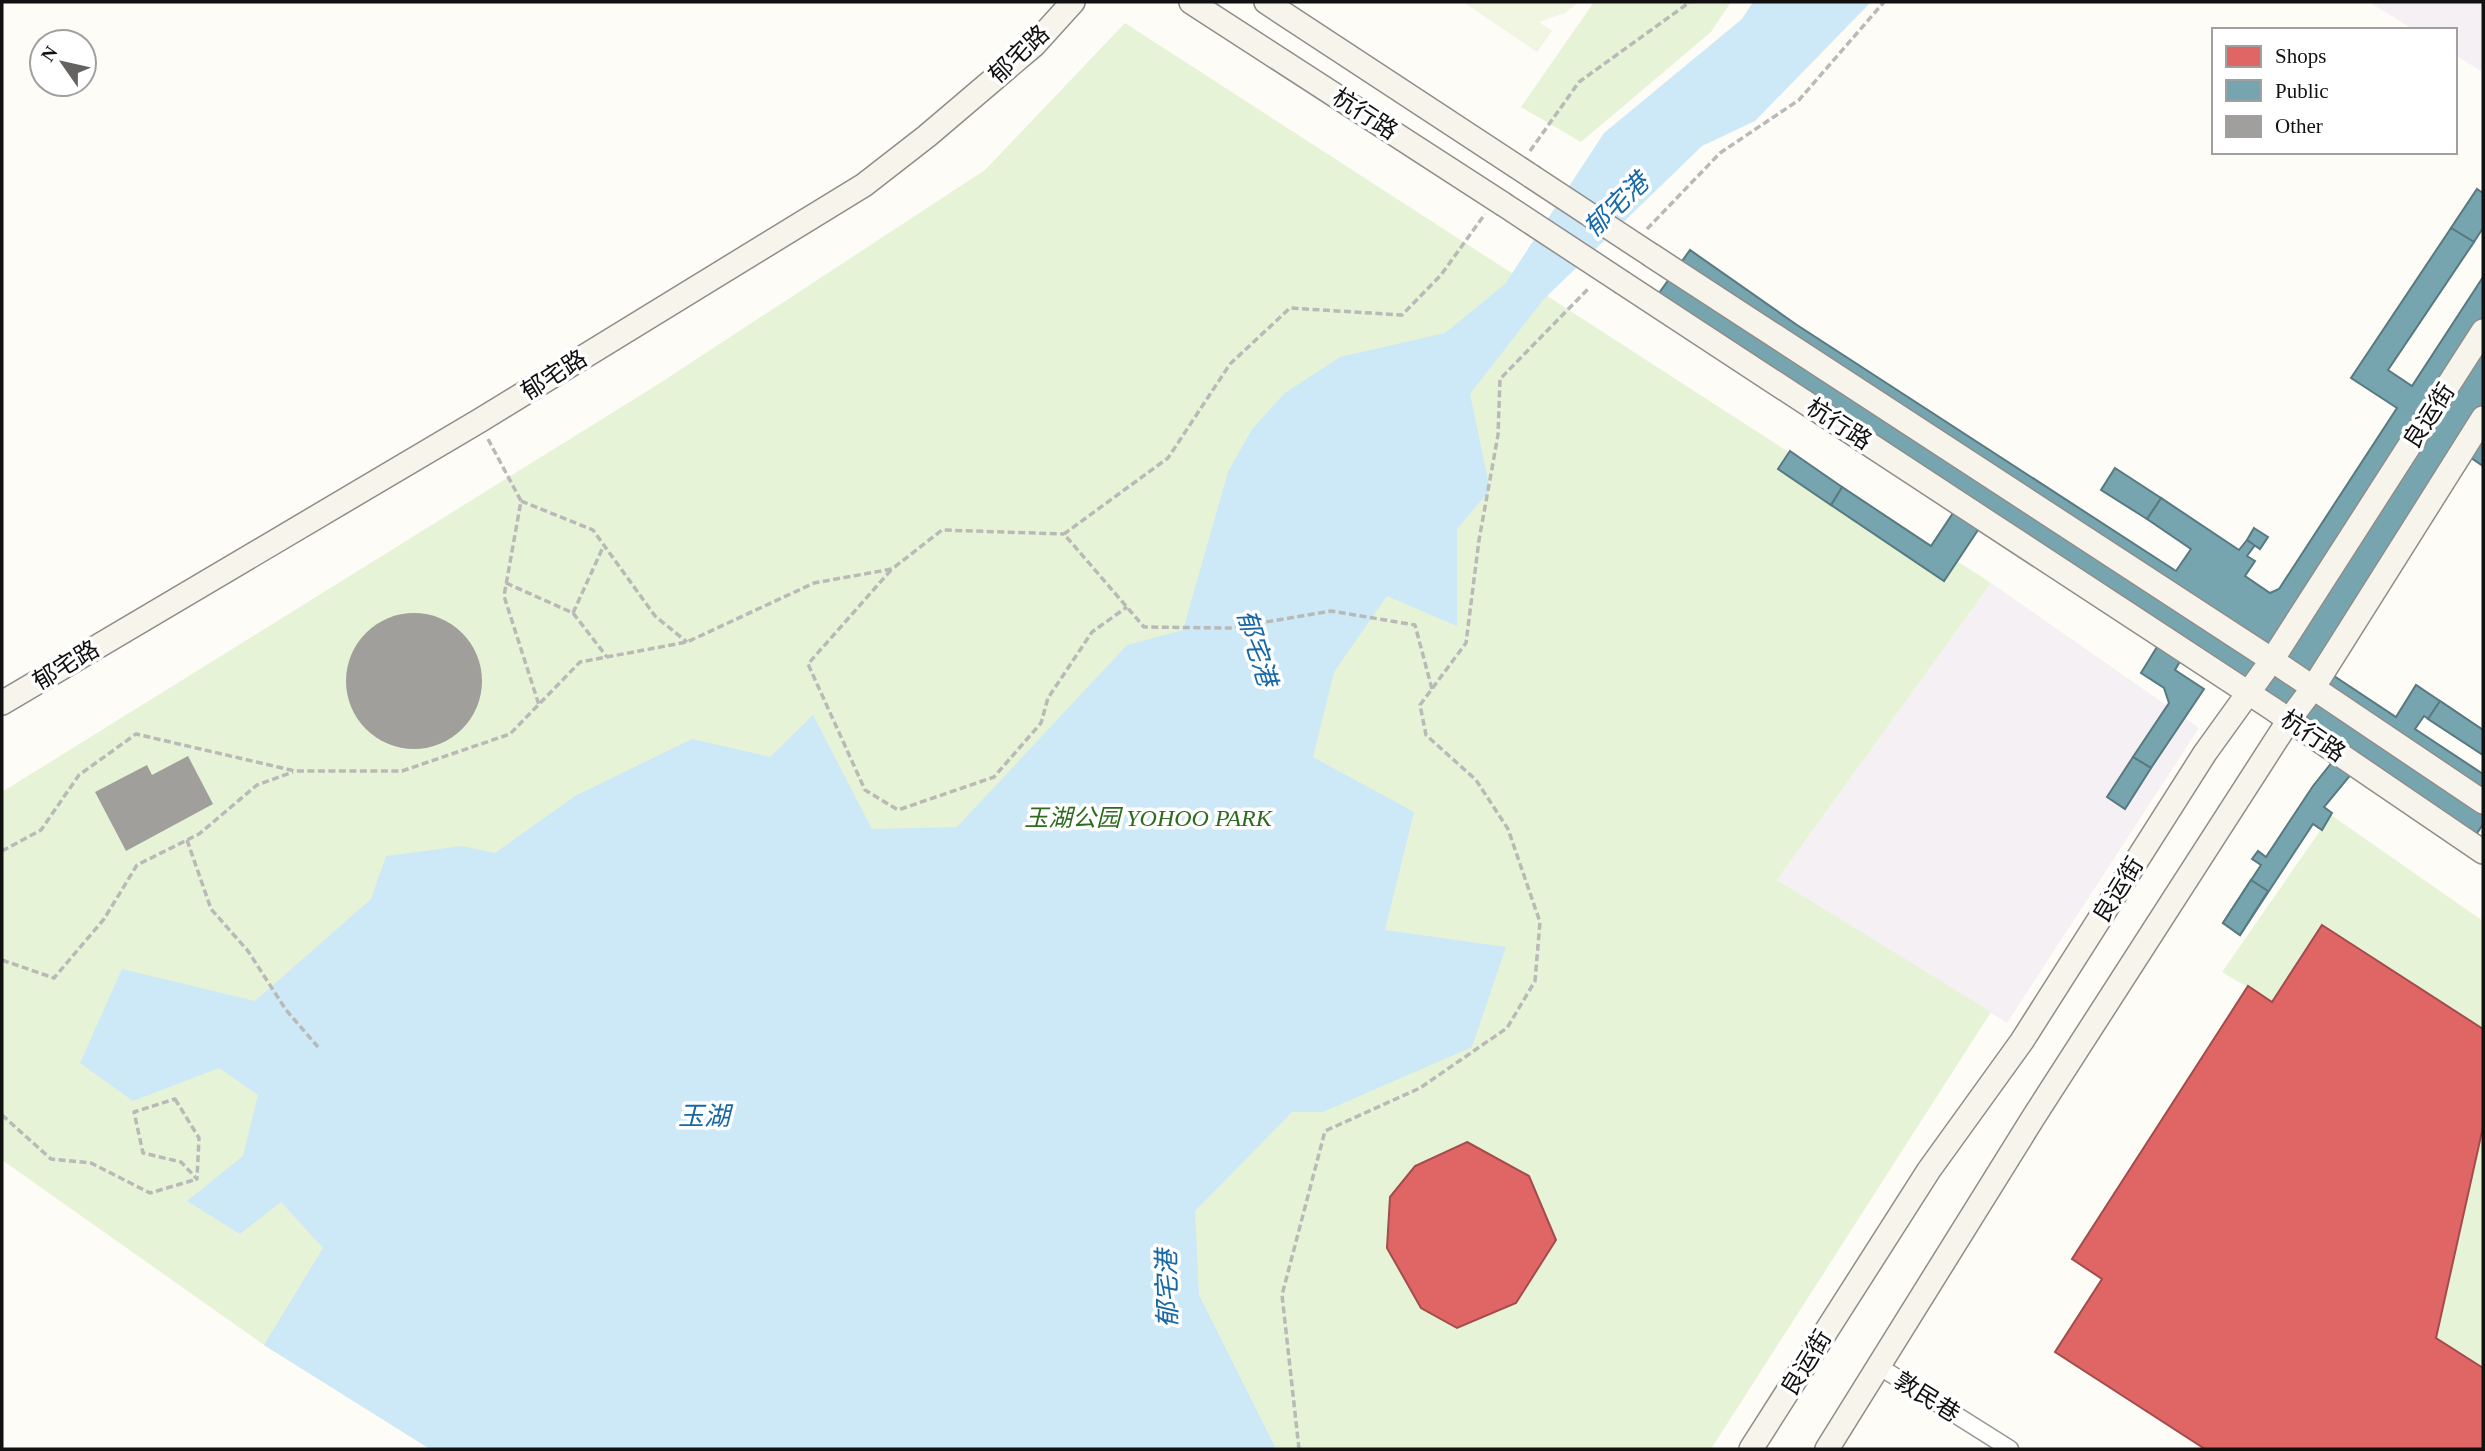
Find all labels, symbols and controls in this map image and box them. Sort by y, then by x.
street label: 郁宅路 [984,20,1054,88]
north arrow [28,28,98,98]
legend [2212,28,2457,154]
text: N [37,42,62,65]
text: Shops [2275,44,2326,68]
text: Public [2275,79,2329,103]
street label: 杭行路 [1328,83,1402,145]
text: Other [2275,114,2323,138]
water label: 郁宅港 [1578,165,1657,243]
street label: 郁宅路 [517,345,591,405]
street label: 良运街 [2398,379,2460,453]
street label: 杭行路 [1802,393,1876,455]
water label: 郁宅港 [1231,607,1283,693]
street label: 郁宅路 [28,635,104,695]
street label: 杭行路 [2276,705,2350,767]
park label: 玉湖公园 YOHOO PARK [1024,805,1274,831]
street label: 良运街 [2088,853,2148,927]
water label: 玉湖 [678,1102,734,1131]
water label: 郁宅港 [1152,1246,1183,1328]
street label: 良运街 [1776,1326,1836,1400]
street label: 敦民巷 [1890,1367,1964,1427]

